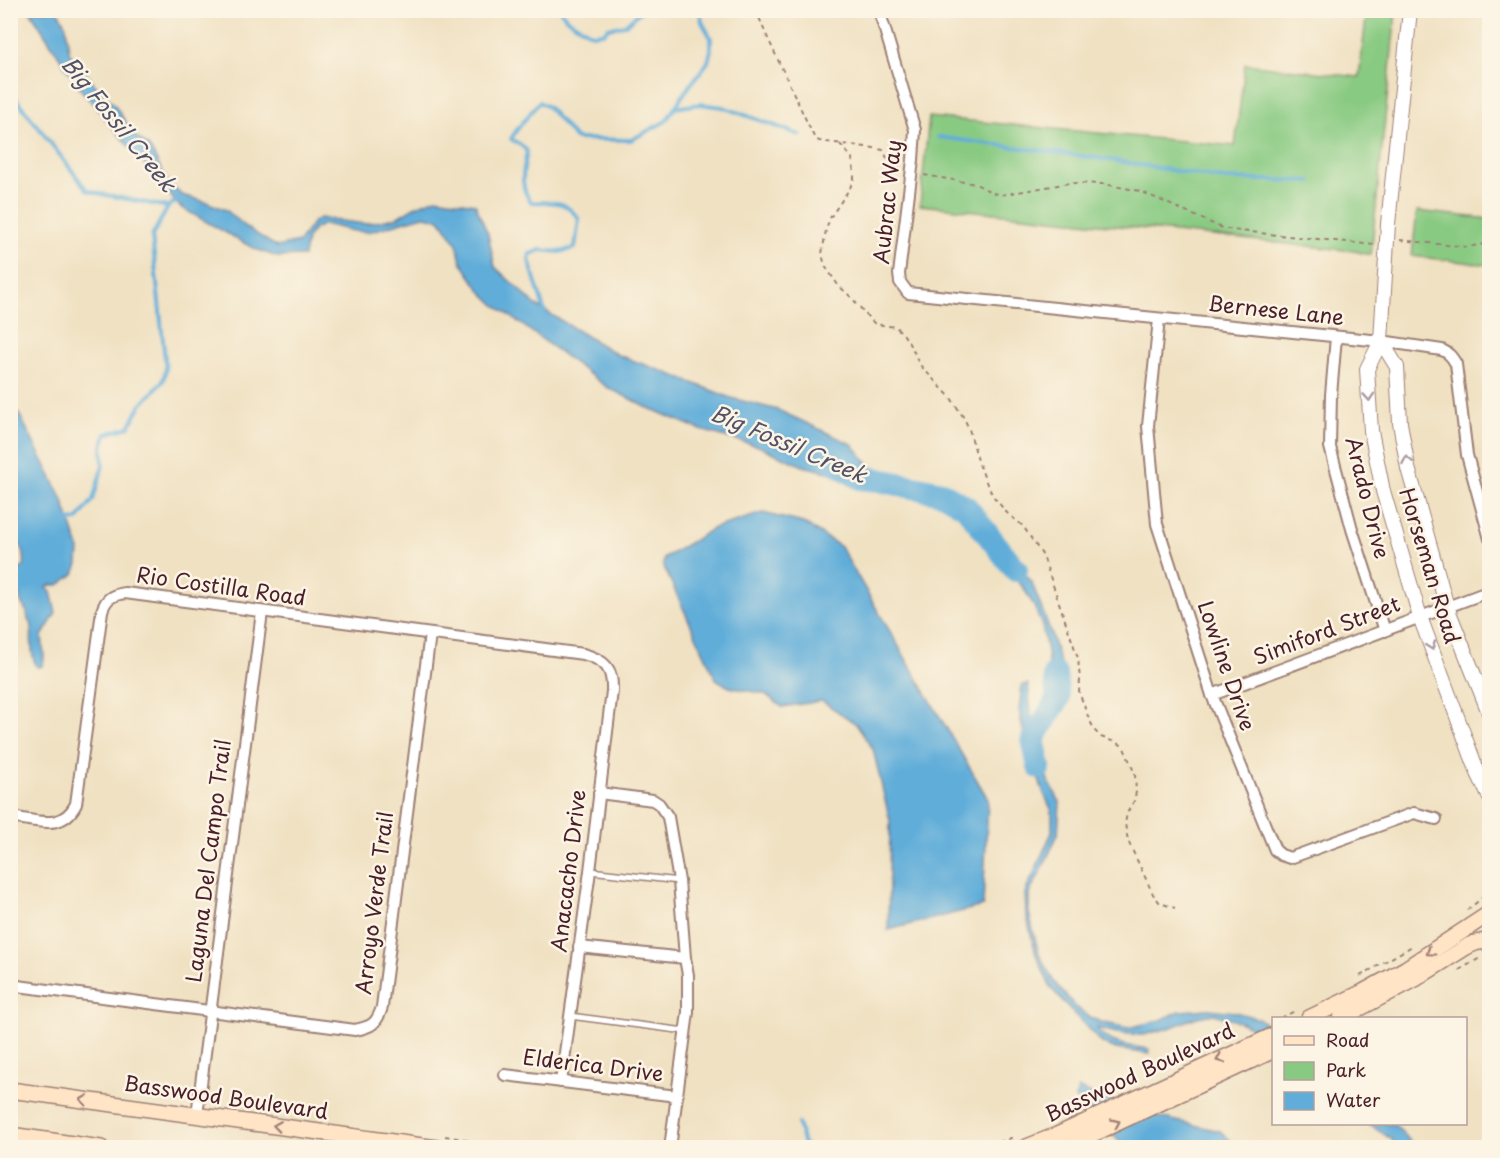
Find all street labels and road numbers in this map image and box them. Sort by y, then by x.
street label: Aubrac Way [864,138,908,266]
street label: Bernese Lane [1206,286,1346,332]
street label: Arado Drive [1338,433,1400,562]
street label: Horseman Road [1392,483,1470,647]
street label: Rio Costilla Road [134,557,308,613]
street label: Simiford Street [1248,586,1404,672]
street label: Lowline Drive [1191,596,1265,735]
street label: Laguna Del Campo Trail [176,737,238,984]
street label: Anacacho Drive [541,788,593,954]
street label: Arroyo Verde Trail [346,809,400,996]
street label: Basswood Boulevard [1039,1013,1239,1129]
street label: Elderica Drive [521,1040,665,1089]
street label: Basswood Boulevard [122,1066,331,1126]

